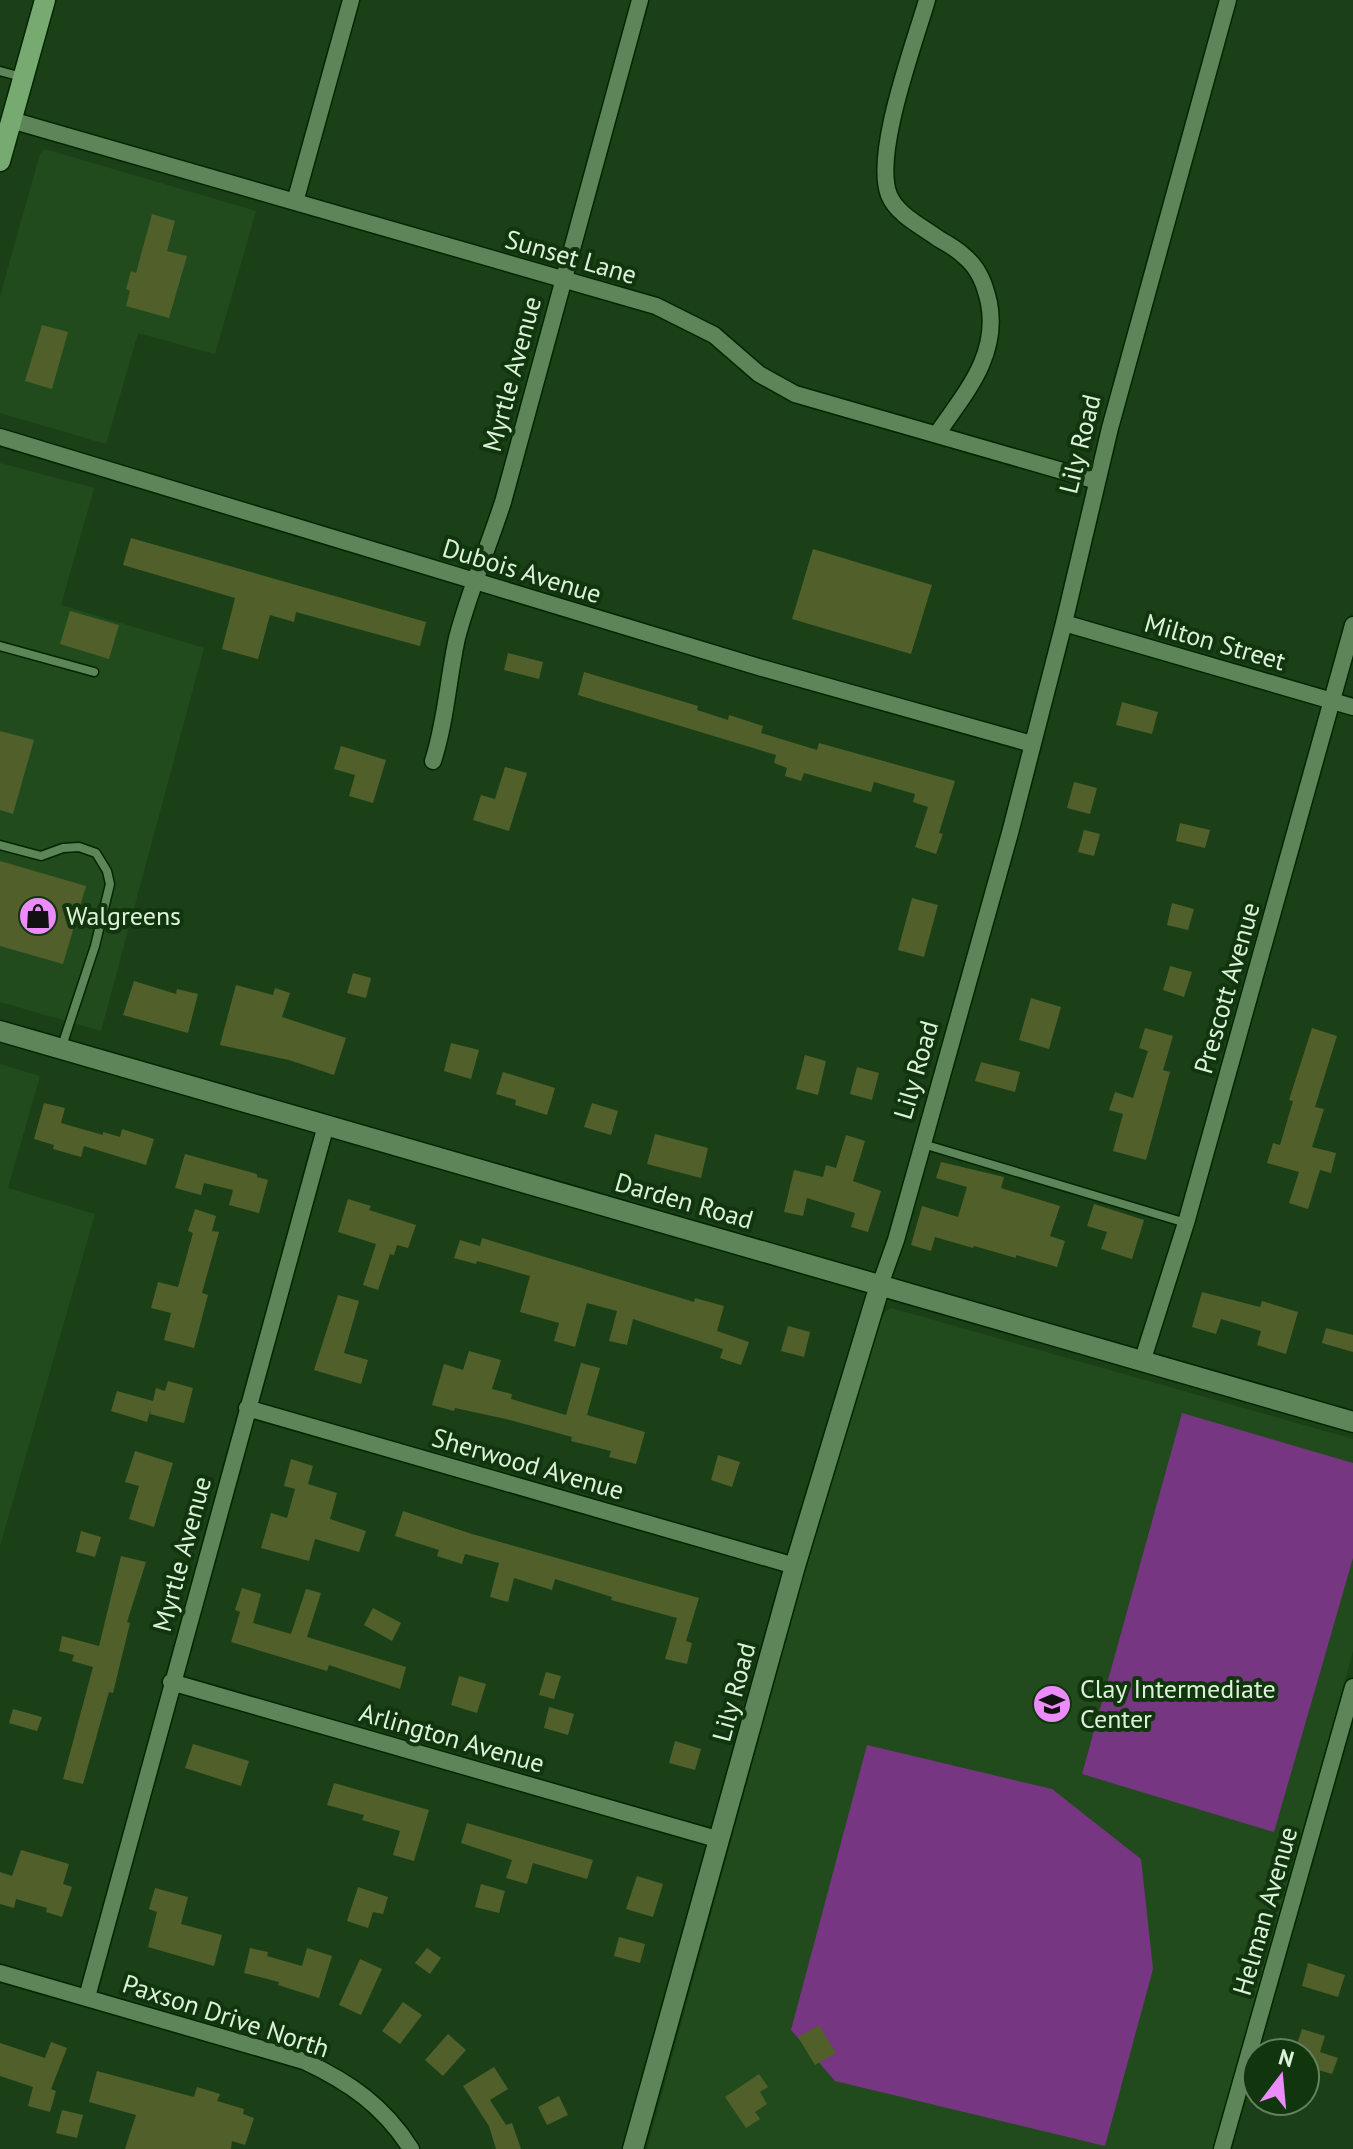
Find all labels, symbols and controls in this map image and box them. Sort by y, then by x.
street label: Sunset Lane [502,222,641,291]
street label: Myrtle Avenue [475,293,548,455]
street label: Lily Road [1051,391,1108,497]
street label: Dubois Avenue [439,531,605,610]
street label: Milton Street [1141,606,1290,677]
shop icon: Walgreens [17,895,59,937]
street label: Prescott Avenue [1186,898,1267,1077]
place label: Walgreens [66,899,181,932]
street label: Lily Road [886,1017,945,1123]
street label: Darden Road [611,1165,757,1236]
street label: Sherwood Avenue [428,1420,628,1507]
street label: Myrtle Avenue [145,1473,218,1635]
street label: Lily Road [704,1639,763,1745]
place label: Clay Intermediate Center [1080,1672,1276,1735]
school or university icon: Clay Intermediate Center [1031,1683,1073,1725]
street label: Arlington Avenue [356,1695,548,1780]
street label: Helman Avenue [1225,1823,1304,1999]
street label: Paxson Drive North [119,1967,334,2064]
north arrow [1241,2037,1321,2117]
text: N [1276,2042,1297,2073]

